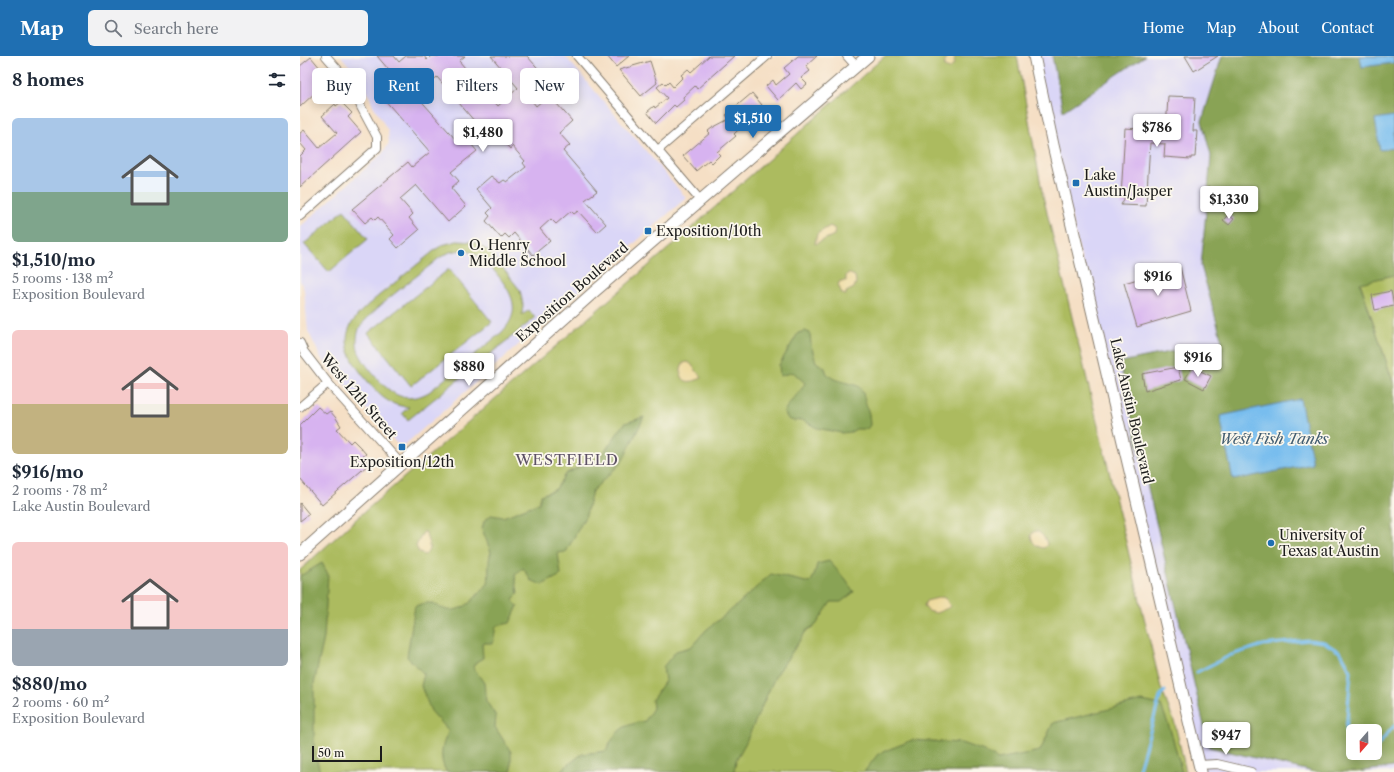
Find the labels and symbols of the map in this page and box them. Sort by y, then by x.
pin: $1,510 [720,105,786,139]
pin: $786 [1133,114,1181,148]
pin: $1,480 [450,119,516,153]
place label: Lake Austin/Jasper [1083,166,1173,200]
marker: Lake Austin/Jasper [1071,178,1081,188]
pin: $1,330 [1196,186,1262,220]
place label: Exposition/10th [656,222,762,240]
marker: Exposition/10th [643,226,653,236]
place label: O. Henry Middle School [469,236,566,270]
street label: Exposition Boulevard [512,238,632,346]
marker: O. Henry Middle School [456,248,466,258]
pin: $916 [1134,263,1182,297]
street label: Lake Austin Boulevard [1106,336,1158,486]
pin: $916 [1174,344,1222,378]
street label: West 12th Street [316,349,401,443]
pin: $880 [445,353,493,387]
water label: West Fish Tanks [1219,429,1329,448]
marker: Exposition/12th [397,442,407,452]
district label: WESTFIELD [514,450,619,469]
place label: Exposition/12th [350,453,455,471]
place label: University of Texas at Austin [1279,526,1379,560]
marker: University of Texas at Austin [1266,538,1276,548]
pin: $947 [1202,722,1250,756]
north arrow [1346,724,1382,760]
scale bar [312,744,382,763]

